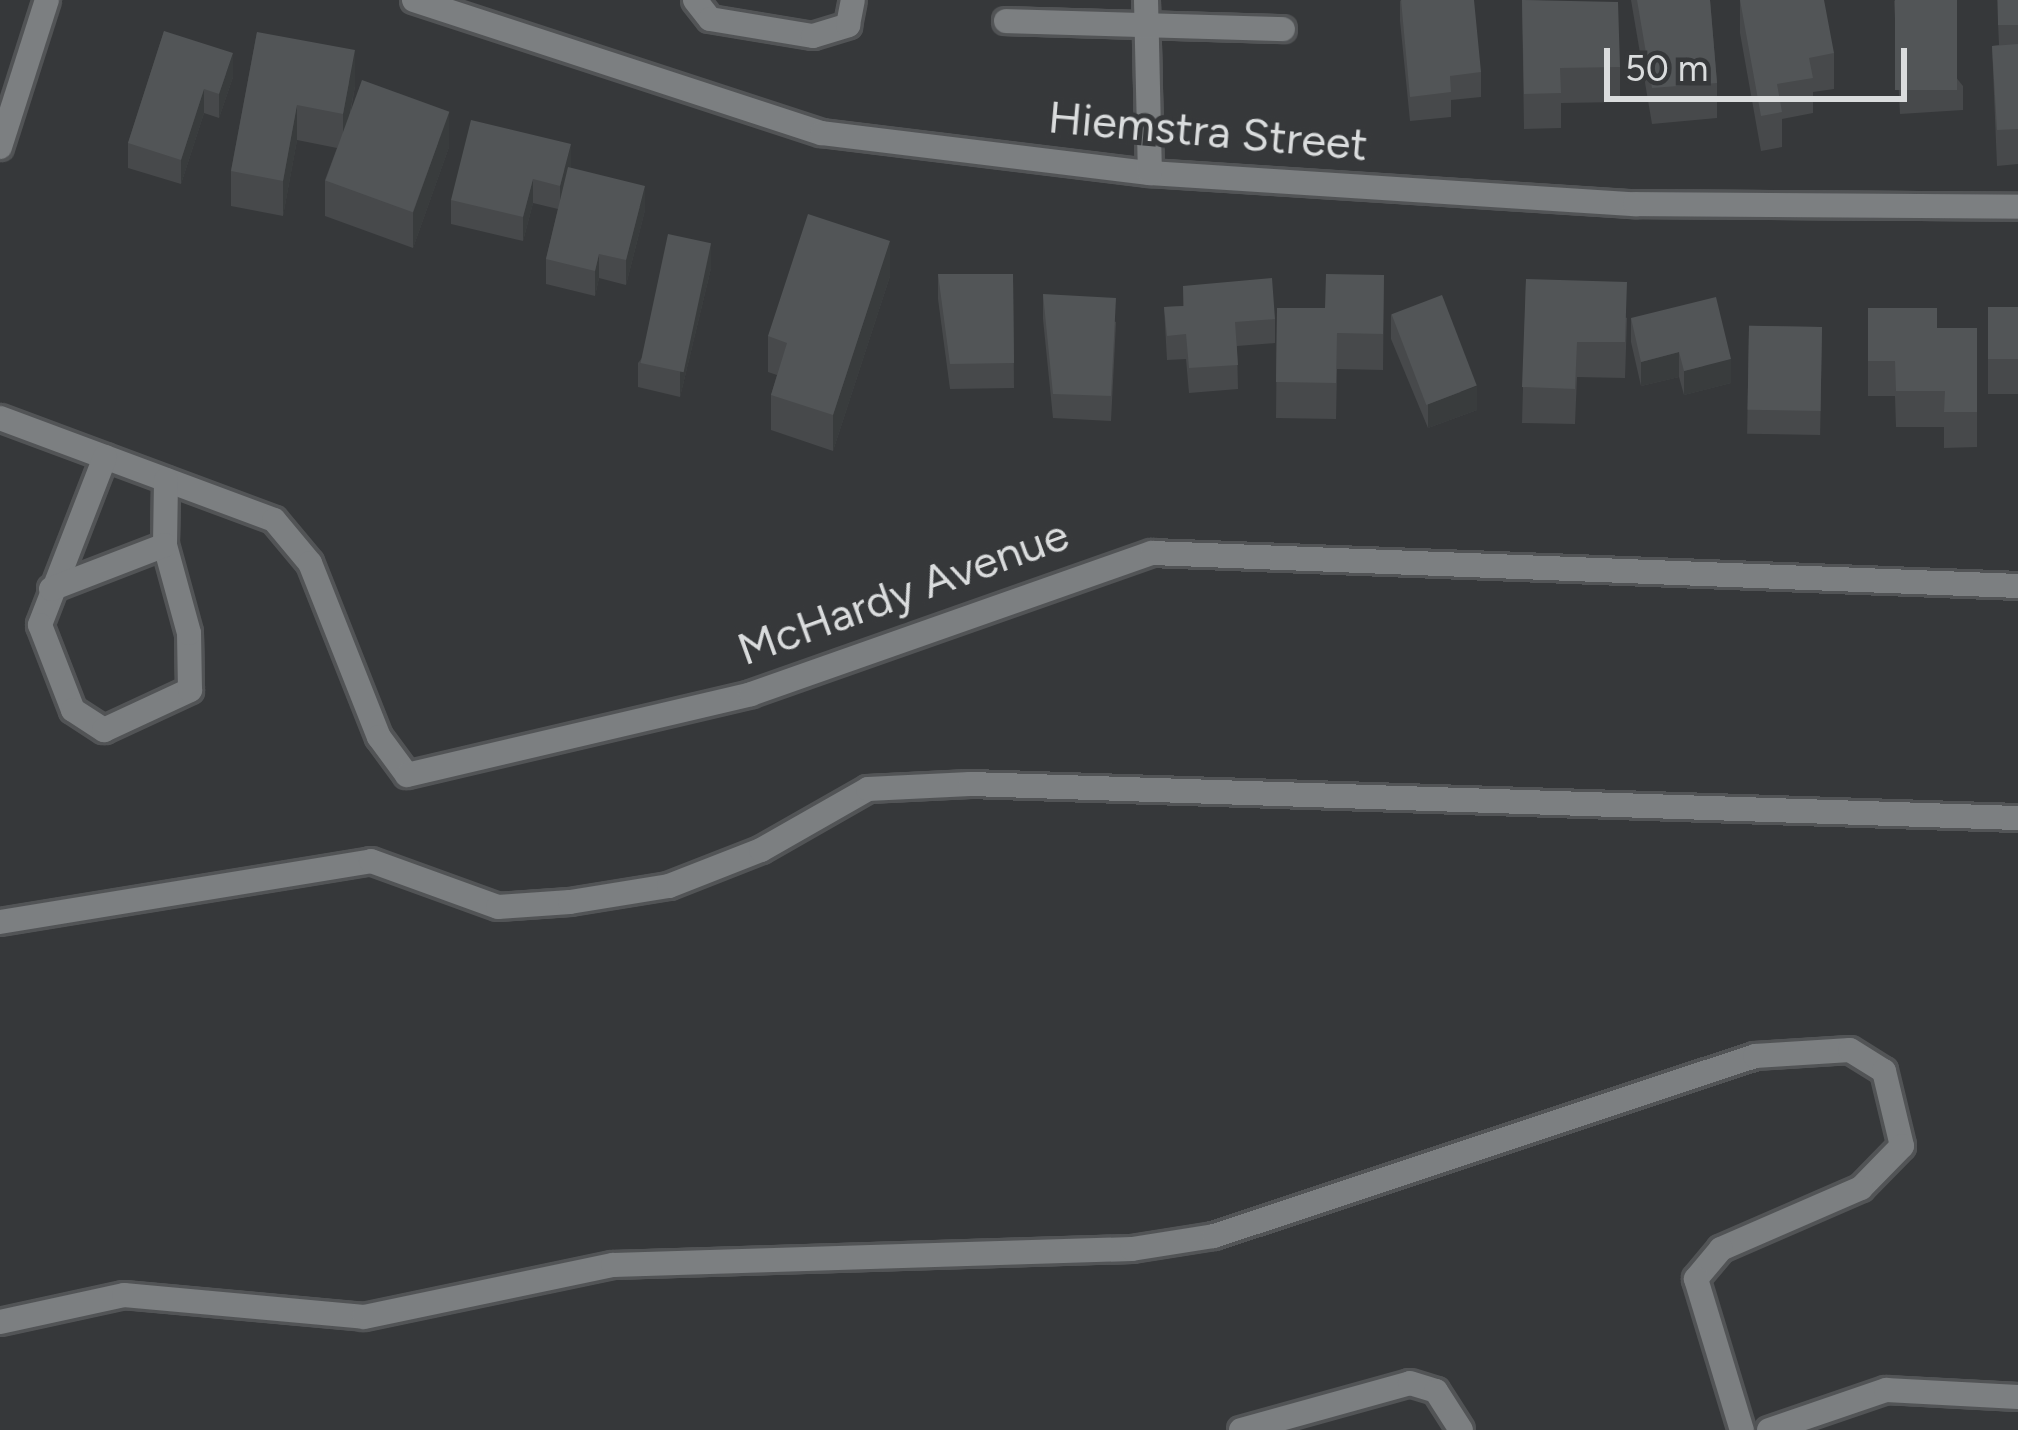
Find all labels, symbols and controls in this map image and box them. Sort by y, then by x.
scale bar [1610,24,1913,98]
text: 50 m [1625,47,1708,90]
street label: Hiemstra Street [1046,90,1370,172]
street label: McHardy Avenue [730,507,1076,677]

